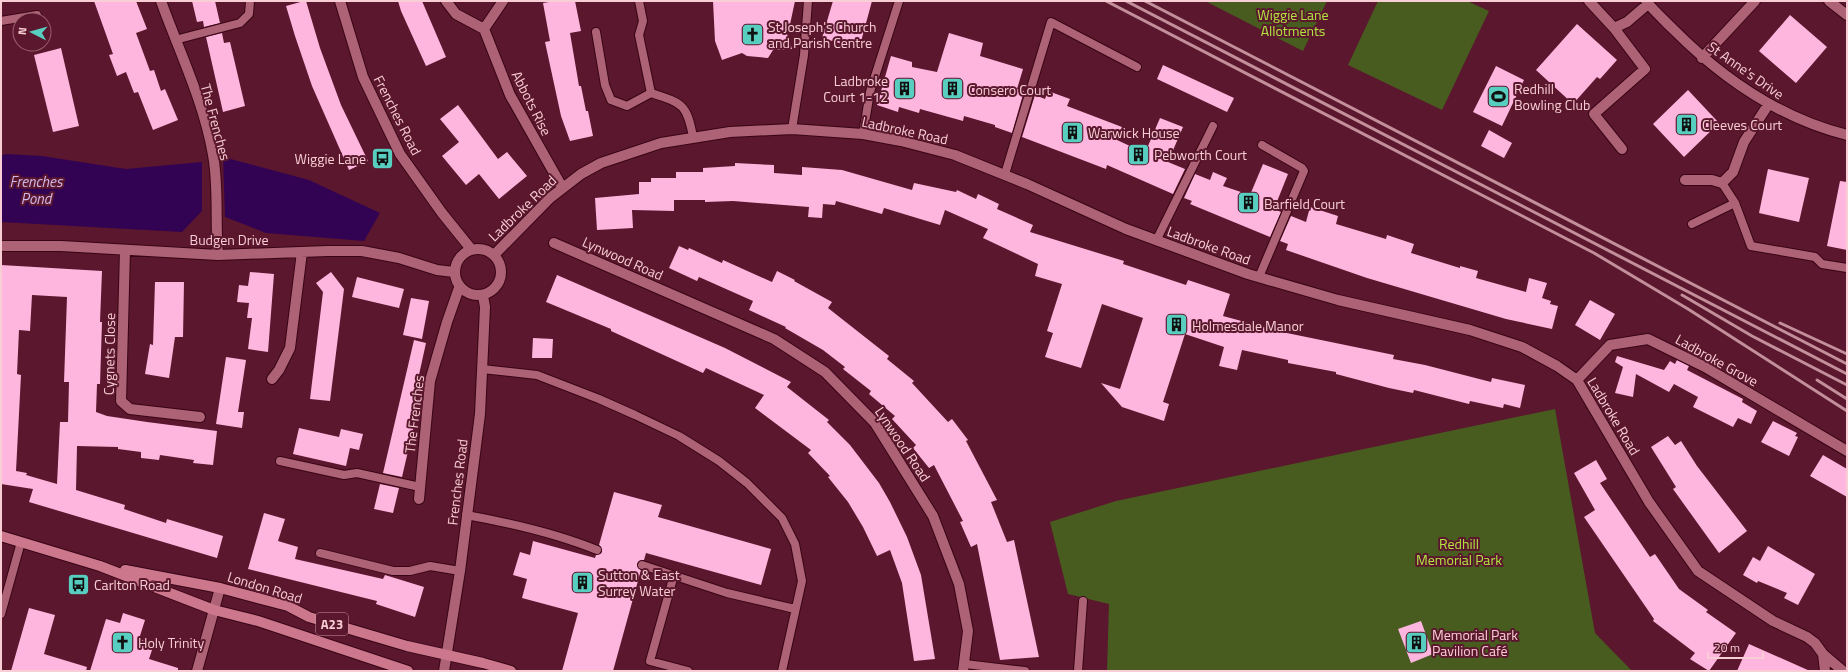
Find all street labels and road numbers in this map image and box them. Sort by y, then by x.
street label: St Anne's Drive [1704,36,1788,104]
street label: Abbots Rise [507,67,557,139]
street label: Frenches Road [369,71,427,159]
street label: The Frenches [196,81,236,163]
street label: Ladbroke Road [860,111,950,149]
street label: Ladbroke Road [483,170,561,246]
street label: Ladbroke Road [1164,220,1254,270]
street label: Budgen Drive [190,229,268,250]
street label: Lynwood Road [579,231,667,285]
street label: Cygnets Close [98,313,120,395]
street label: Ladbroke Grove [1672,329,1762,391]
street label: Ladbroke Road [1582,373,1646,459]
street label: The Frenches [399,374,429,454]
street label: Lynwood Road [870,402,936,486]
street label: Frenches Road [441,438,473,526]
street label: London Road [225,566,305,608]
road number: A23 [316,613,348,635]

